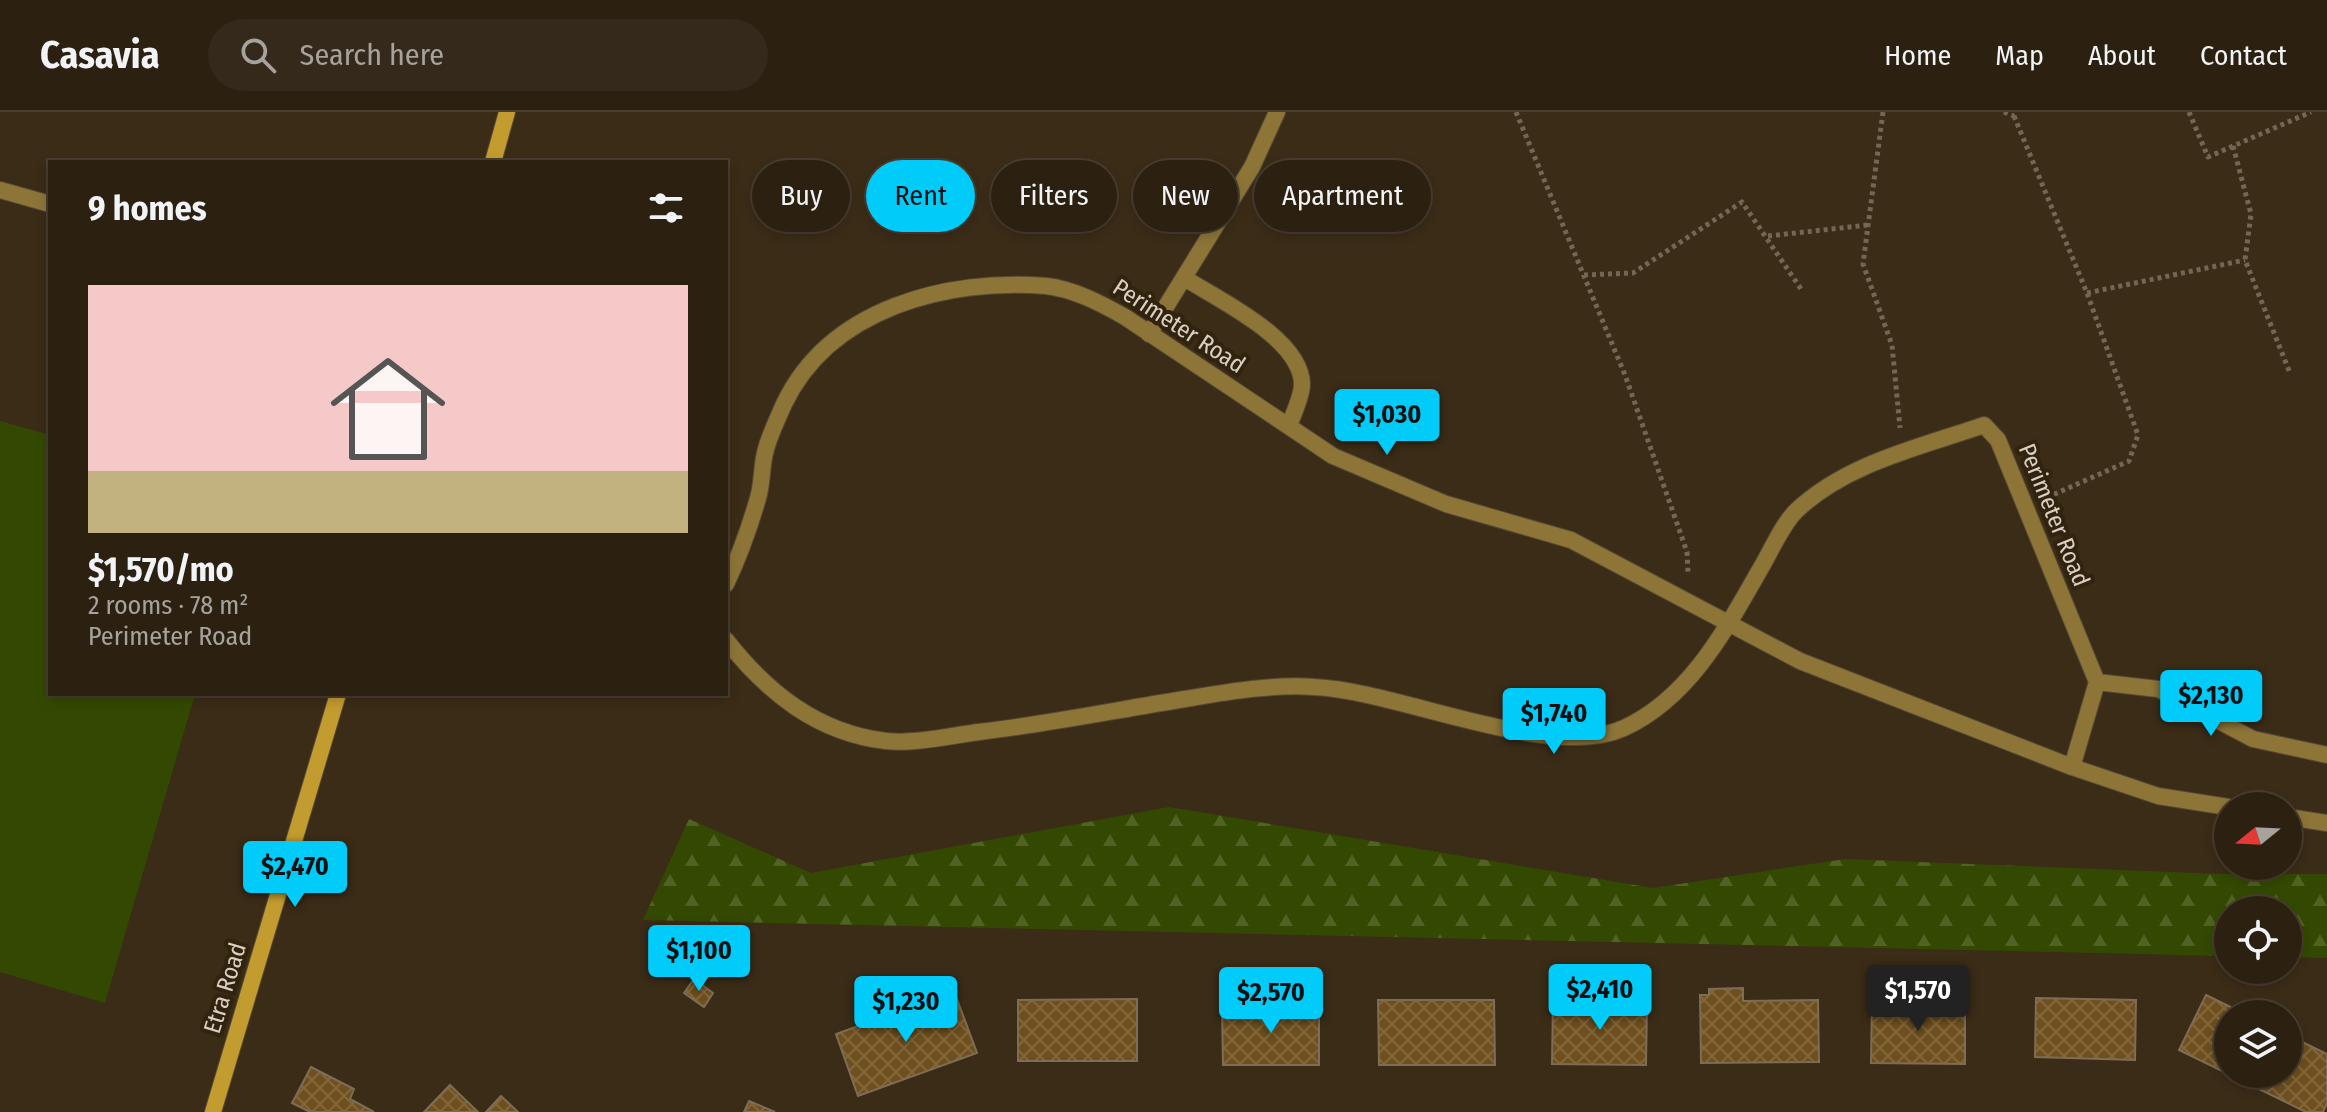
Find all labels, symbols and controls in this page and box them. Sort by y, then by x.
search box [208,19,768,91]
text: Casavia [40,32,160,78]
icon: search [236,33,280,77]
text: Search here [300,37,444,73]
text: Home [1884,39,1951,72]
text: Map [1995,39,2044,72]
text: About [2088,39,2156,72]
text: Contact [2200,39,2287,72]
chip: Buy [752,160,850,232]
chip: Rent [866,160,975,232]
chip: Filters [991,160,1117,232]
chip: New [1133,160,1238,232]
chip: Apartment [1254,160,1431,232]
icon: filters [644,186,688,230]
text: 9 homes [88,188,207,229]
street label: Perimeter Road [1108,273,1250,379]
icon: home [316,337,460,481]
pin: $1,030 [1322,389,1452,457]
text: $1,030 [1353,399,1421,430]
street label: Perimeter Road [2013,439,2095,591]
text: $1,570/mo [88,549,234,590]
text: 2 rooms · 78 m² [88,590,249,621]
text: Perimeter Road [88,621,252,652]
pin: $2,130 [2146,670,2276,738]
text: $2,130 [2178,680,2244,711]
pin: $1,740 [1489,688,1619,756]
text: $1,740 [1521,698,1587,729]
north arrow [2214,792,2302,880]
map controls [2214,792,2302,1088]
pin: $2,470 [230,841,360,909]
text: $2,470 [261,851,329,882]
button: locate [2214,896,2302,984]
pin: $1,100 [634,925,764,993]
text: $1,100 [666,935,732,966]
street label: Etra Road [198,939,252,1037]
pin: $2,410 [1535,964,1665,1032]
pin: $1,570 [1853,965,1983,1033]
pin: $2,570 [1206,967,1336,1035]
text: $2,410 [1567,974,1633,1005]
text: $1,570 [1885,975,1951,1006]
pin: $1,230 [841,976,971,1044]
text: $2,570 [1237,977,1305,1008]
text: $1,230 [872,986,940,1017]
button: layers [2214,1000,2302,1088]

